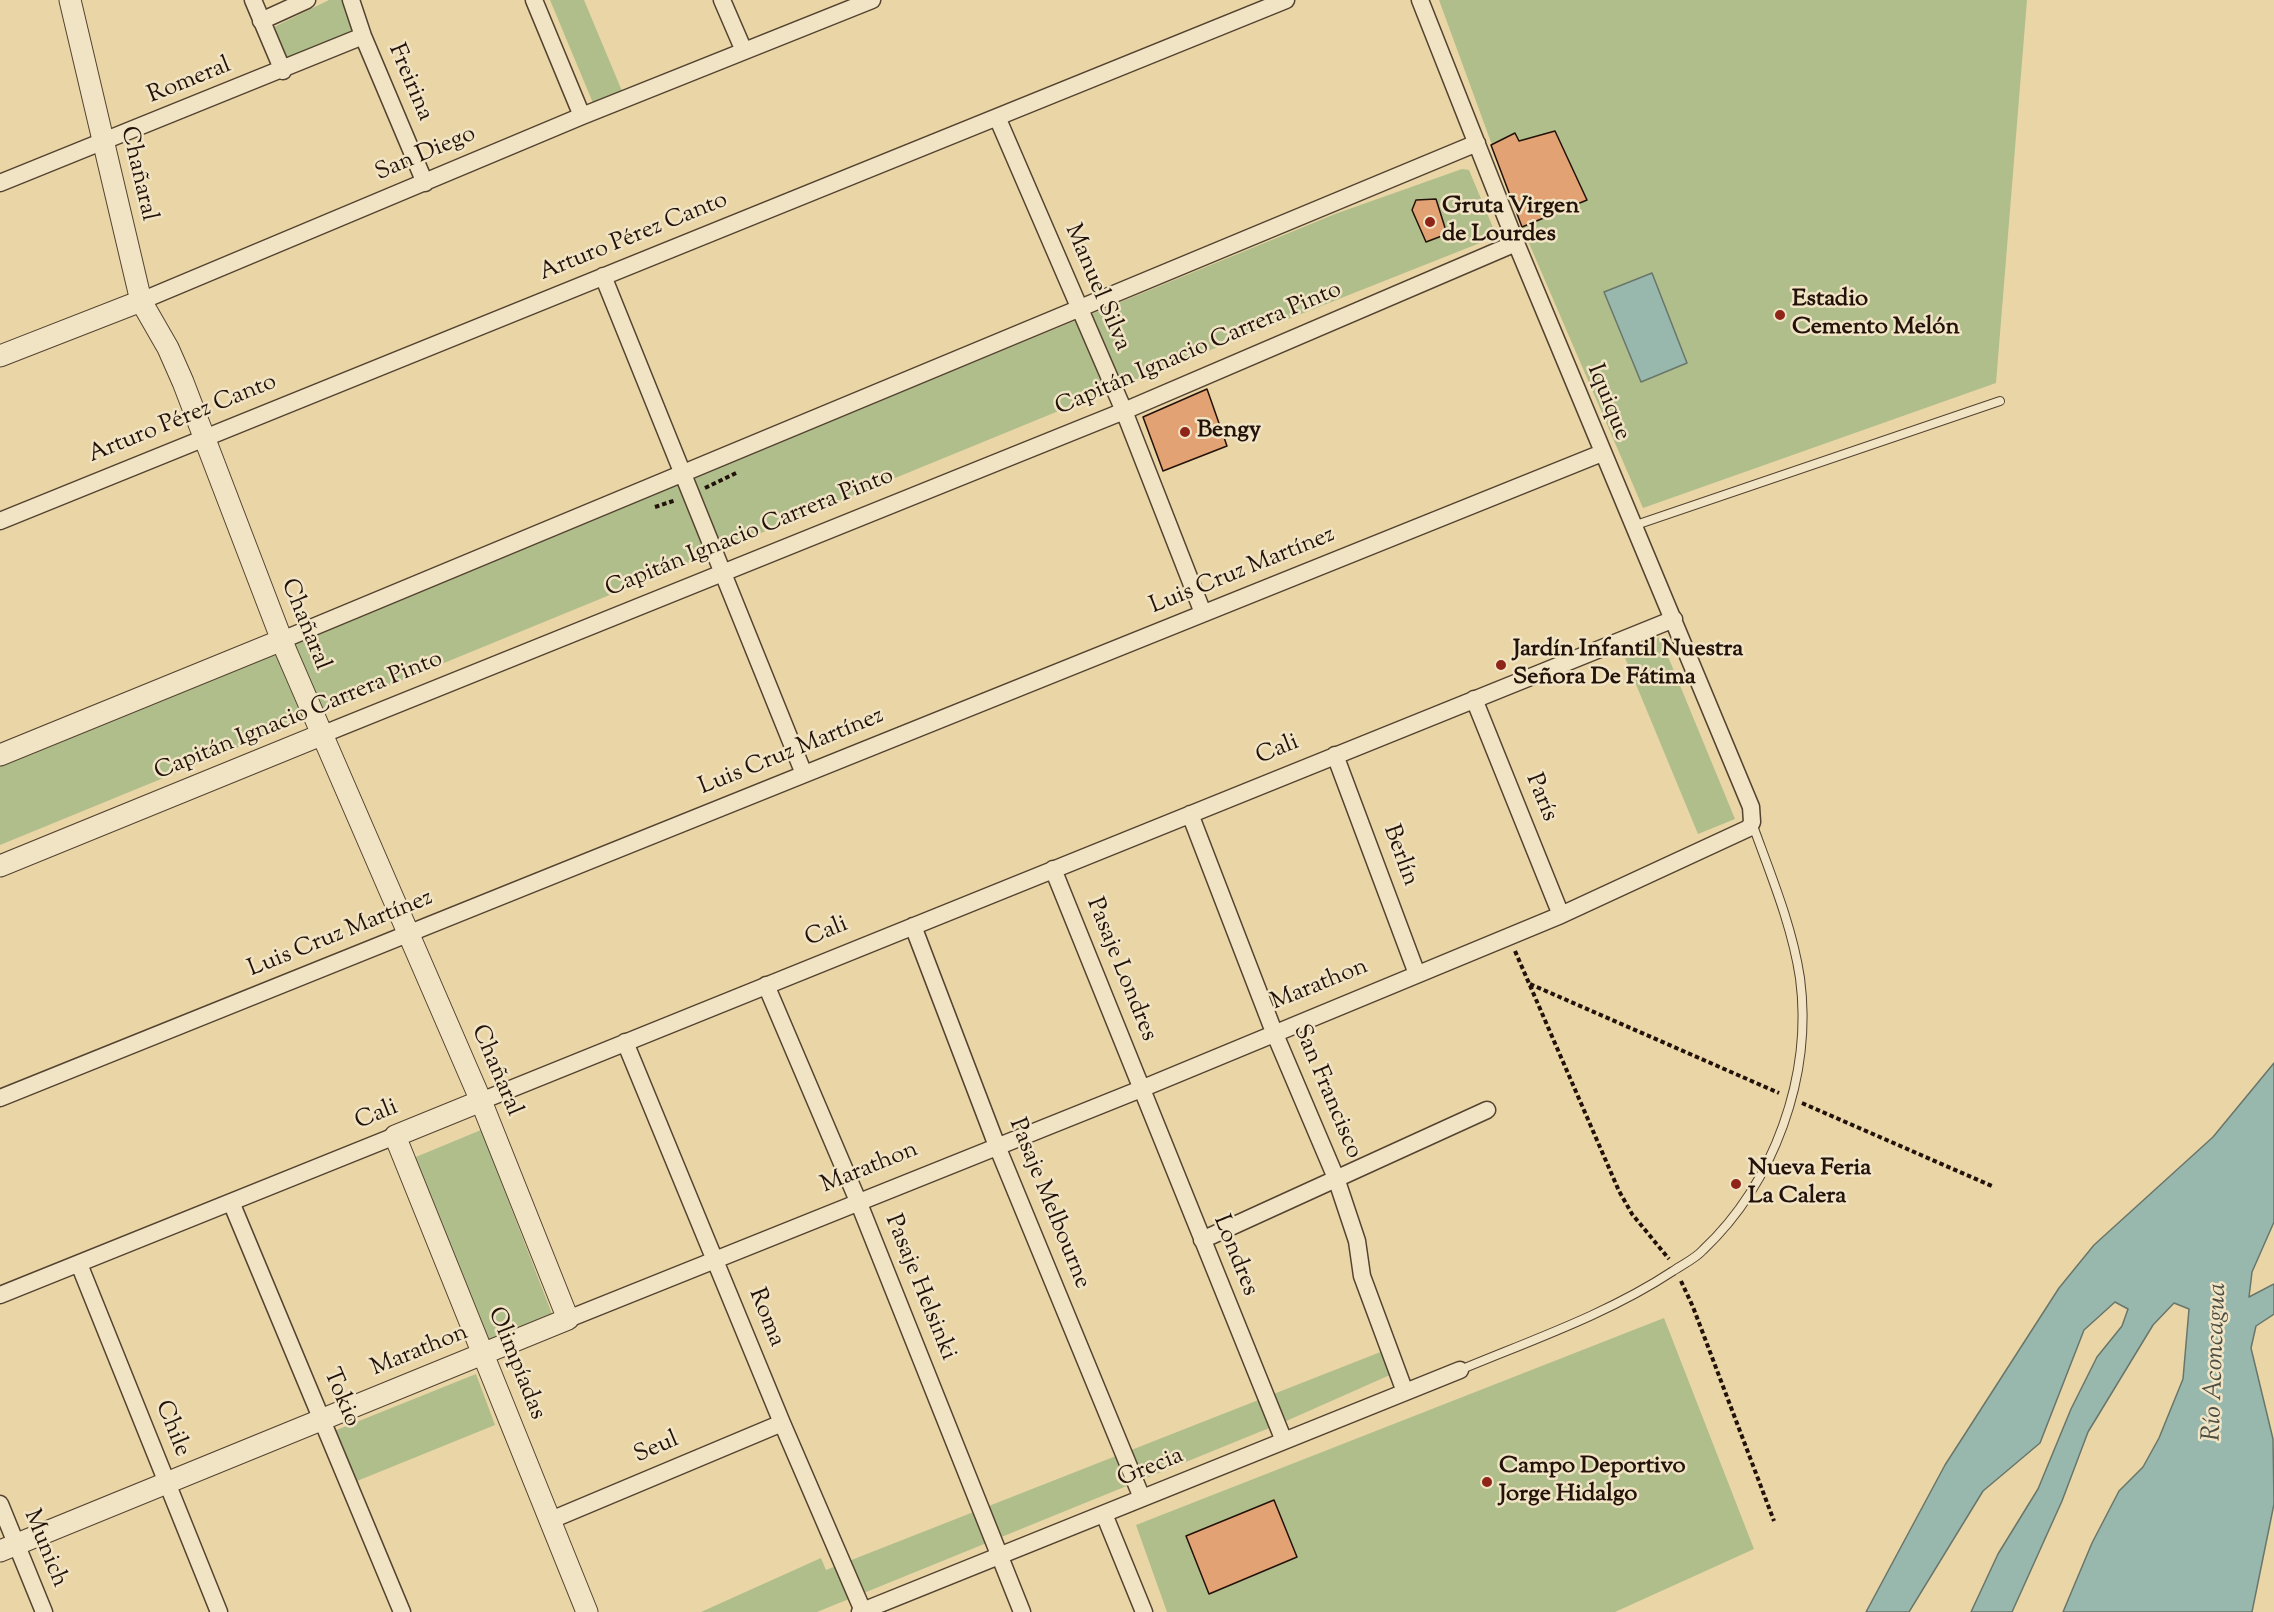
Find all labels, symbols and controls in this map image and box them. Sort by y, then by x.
street label: Freirina [380,40,438,126]
street label: Romeral [144,52,236,112]
street label: San Diego [371,121,481,189]
street label: Chañaral [112,124,162,224]
street label: Arturo Pérez Canto [536,187,732,289]
place label: Gruta Virgen de Lourdes [1442,194,1579,250]
marker: Gruta Virgen de Lourdes [1423,215,1437,229]
street label: Manuel Silva [1056,220,1136,356]
street label: Capitán Ignacio Carrera Pinto [1052,277,1346,423]
place label: Estadio Cemento Melón [1792,287,1960,343]
marker: Estadio Cemento Melón [1773,308,1787,322]
street label: Iquique [1579,361,1635,445]
street label: Arturo Pérez Canto [85,369,281,471]
place label: Bengy [1197,418,1261,446]
marker: Bengy [1178,425,1192,439]
street label: Capitán Ignacio Carrera Pinto [602,463,898,605]
street label: Luis Cruz Martínez [1146,522,1340,622]
street label: Chañaral [273,575,335,675]
place label: Jardín Infantil Nuestra Señora De Fátima [1513,637,1743,693]
street label: Capitán Ignacio Carrera Pinto [151,646,447,788]
marker: Jardín Infantil Nuestra Señora De Fátima [1494,658,1508,672]
street label: Luis Cruz Martínez [695,703,889,803]
street label: Cali [1252,729,1304,773]
street label: París [1517,770,1563,826]
street label: Berlín [1375,822,1423,890]
street label: Luis Cruz Martínez [244,885,438,985]
street label: Pasaje Londres [1078,894,1162,1046]
street label: Cali [801,911,853,955]
street label: Marathon [1267,954,1373,1018]
street label: Chañaral [463,1021,527,1121]
street label: San Francisco [1285,1021,1367,1163]
street label: Cali [351,1094,403,1138]
street label: Pasaje Melbourne [1001,1115,1095,1293]
street label: Marathon [817,1137,923,1201]
place label: Nueva Feria La Calera [1748,1156,1871,1212]
marker: Nueva Feria La Calera [1729,1177,1743,1191]
street label: Pasaje Helsinki [877,1211,961,1365]
street label: Londres [1205,1211,1263,1301]
water label: Río Aconcagua [2199,1282,2235,1442]
street label: Roma [740,1285,790,1351]
street label: Olimpíadas [479,1304,551,1424]
street label: Marathon [367,1320,473,1384]
street label: Tokio [315,1364,365,1432]
street label: Chile [147,1397,195,1461]
street label: Seul [630,1427,684,1471]
street label: Grecia [1114,1443,1188,1495]
place label: Campo Deportivo Jorge Hidalgo [1499,1454,1686,1510]
marker: Campo Deportivo Jorge Hidalgo [1480,1475,1494,1489]
street label: Munich [15,1506,73,1592]

